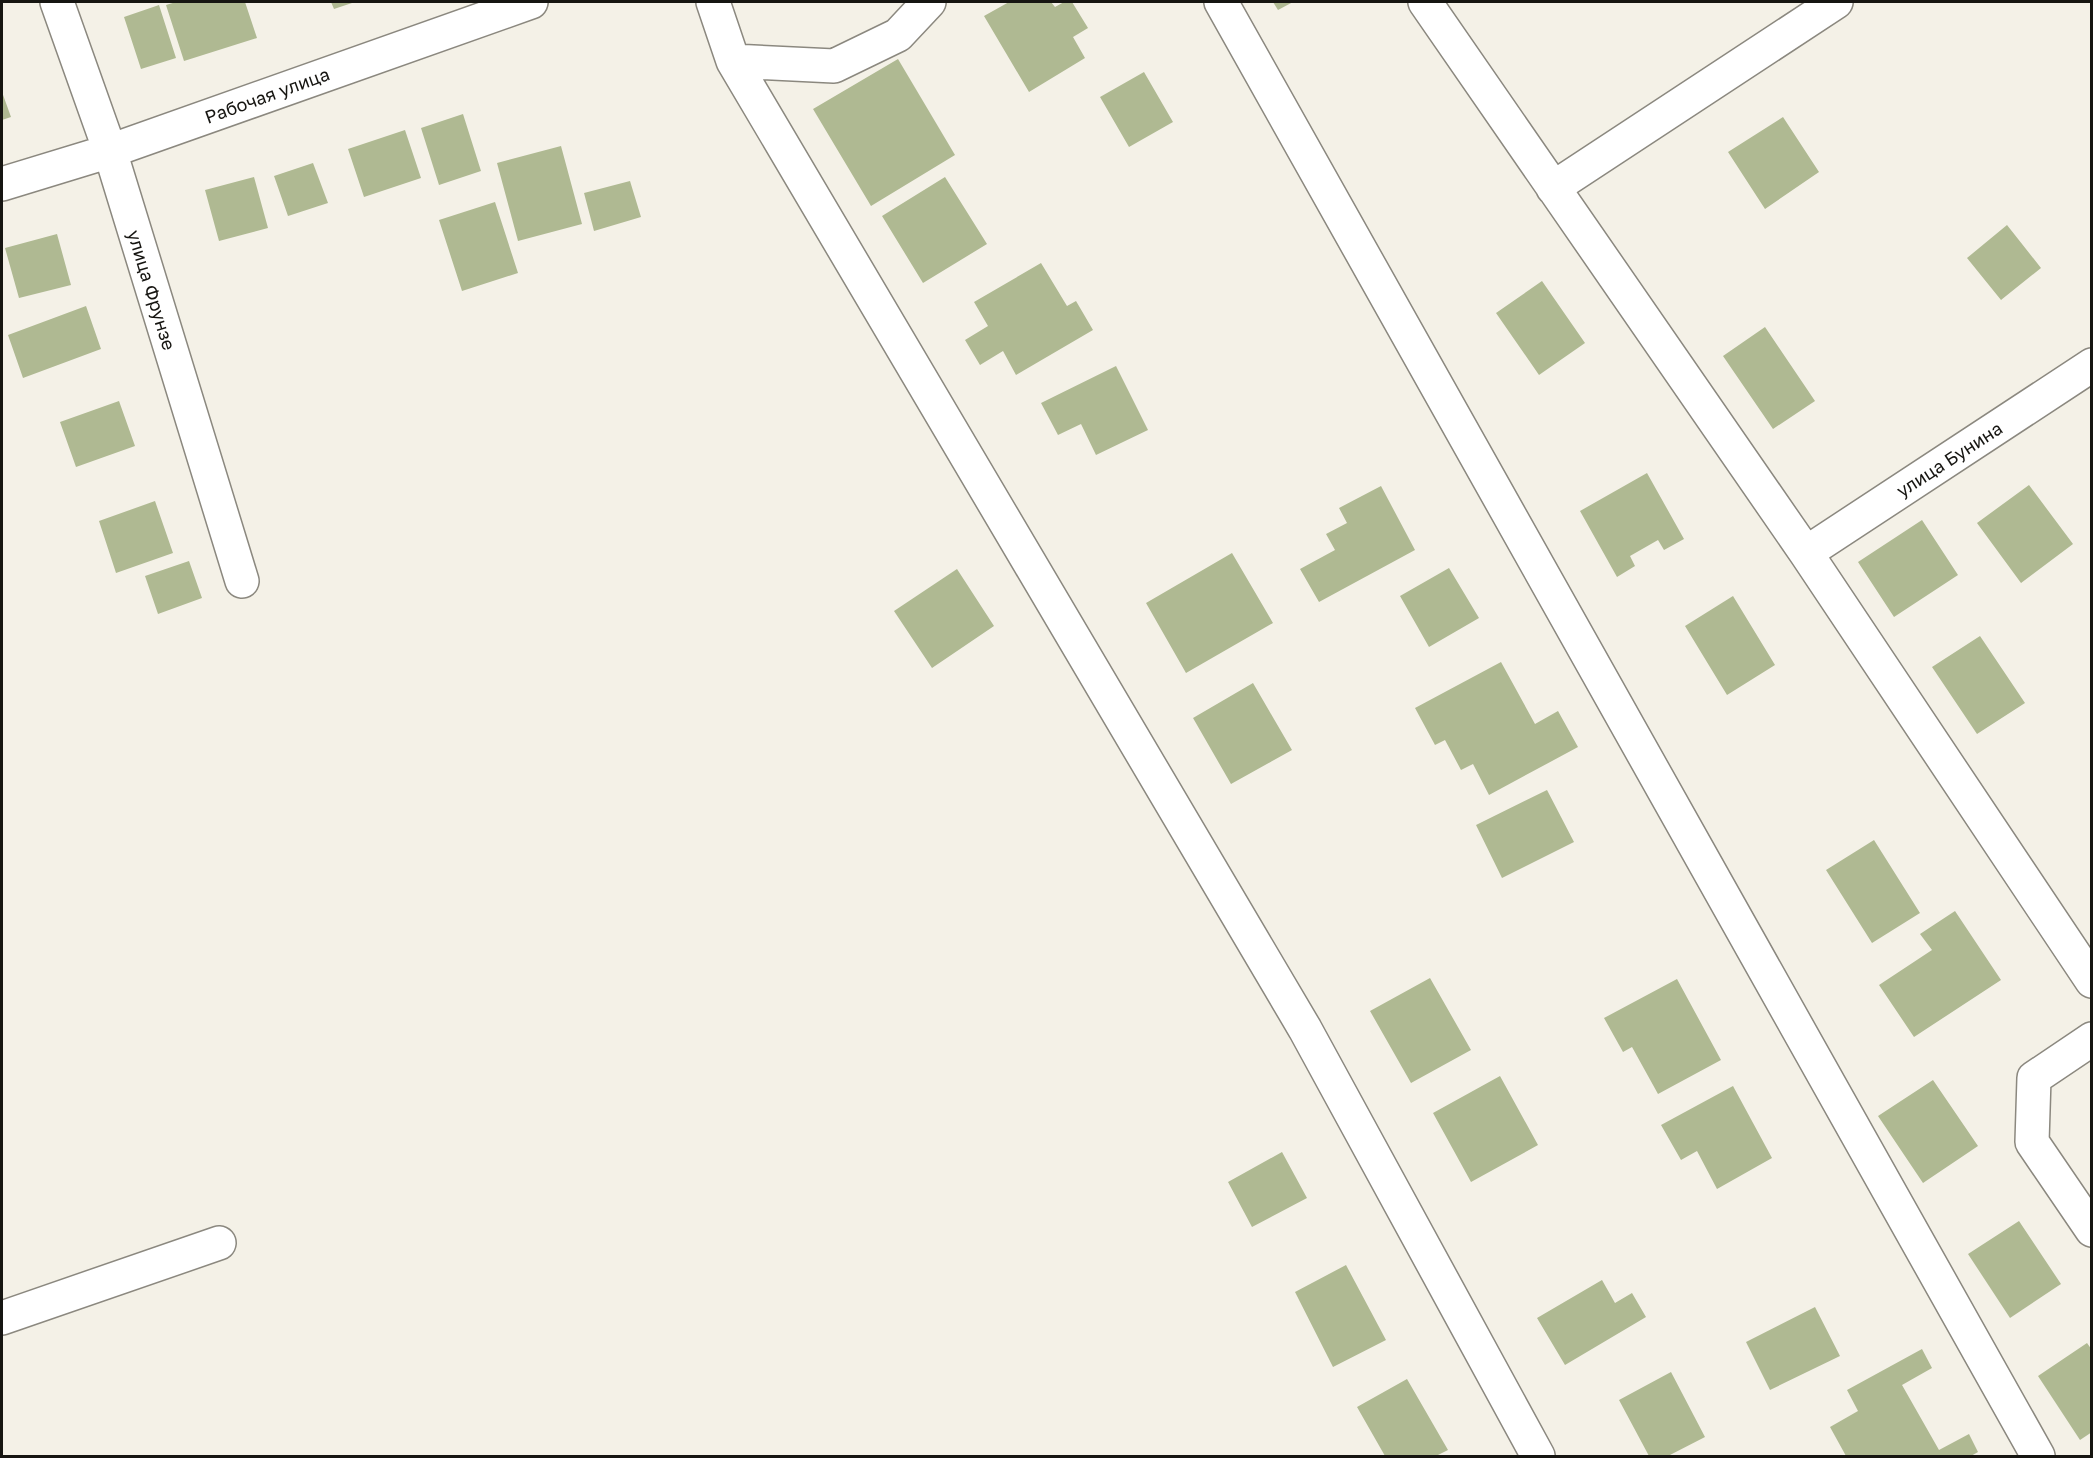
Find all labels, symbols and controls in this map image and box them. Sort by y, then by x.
street label: Рабочая улица [202,62,332,128]
street label: улица Фрунзе [123,227,181,353]
street label: улица Бунина [1892,417,2006,501]

